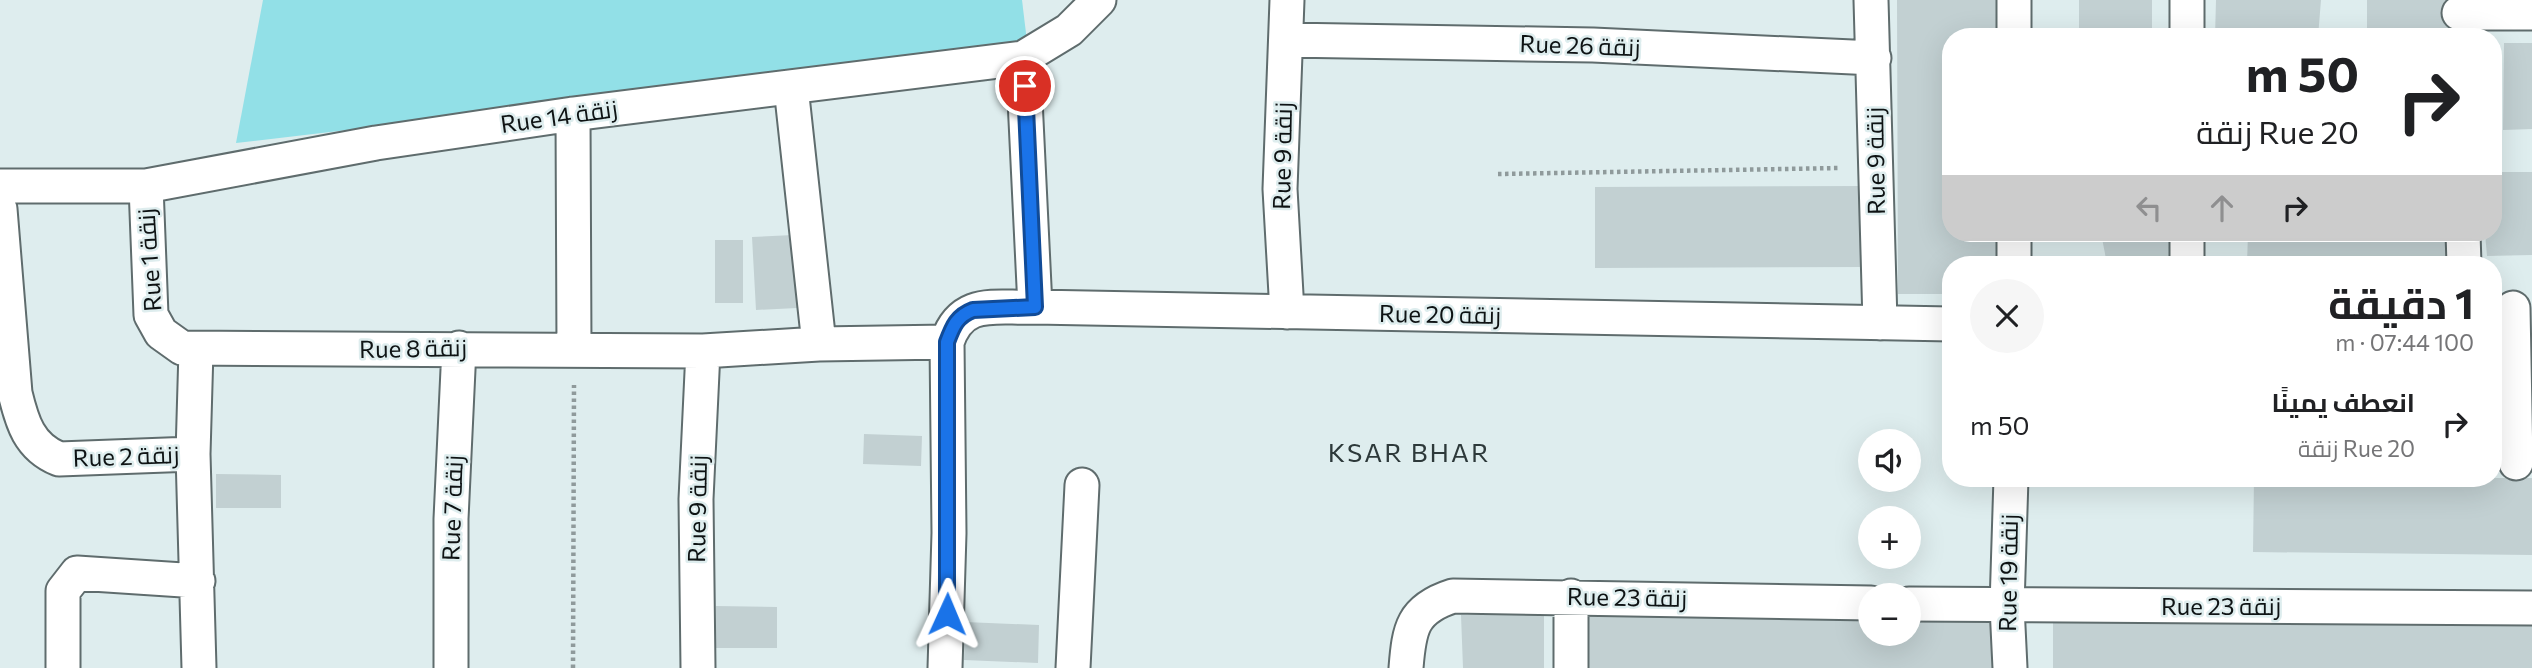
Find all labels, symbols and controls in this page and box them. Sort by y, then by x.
street label: Rue 26 زنقة [1519,28,1641,61]
text: 50 m [2246,42,2359,102]
pin [995,56,1055,116]
icon: right [2383,56,2474,147]
icon: arrive [1006,67,1044,105]
street label: Rue 14 زنقة [498,93,619,138]
street label: Rue 9 زنقة [1266,102,1297,210]
street label: Rue 9 زنقة [1859,107,1890,215]
text: Rue 20 زنقة [2196,111,2359,151]
icon: left [2130,189,2168,227]
icon: ahead [2203,189,2241,227]
icon: right [2276,189,2314,227]
street label: Rue 1 زنقة [130,208,167,313]
text: 1 دقيقة [2328,276,2474,328]
button: close [1970,279,2044,353]
street label: Rue 20 زنقة [1379,298,1501,329]
text: 100 m · 07:44 [2335,328,2474,356]
street label: Rue 8 زنقة [359,332,467,363]
text: انعطف يمينًا [2271,386,2415,417]
icon: right [2436,405,2474,443]
text: 50 m [1970,409,2030,440]
map controls [1858,429,1921,646]
button: sound [1858,429,1921,492]
text: Rue 20 زنقة [2298,434,2415,462]
district label: KSAR BHAR [1328,436,1490,467]
street label: Rue 2 زنقة [72,439,180,472]
street label: Rue 7 زنقة [435,455,468,561]
street label: Rue 9 زنقة [681,455,712,563]
button: + [1858,506,1921,569]
street label: Rue 19 زنقة [1992,514,2023,632]
position arrow [910,577,984,651]
street label: Rue 23 زنقة [1567,581,1687,612]
button: − [1858,583,1921,646]
street label: Rue 23 زنقة [2161,591,2281,620]

